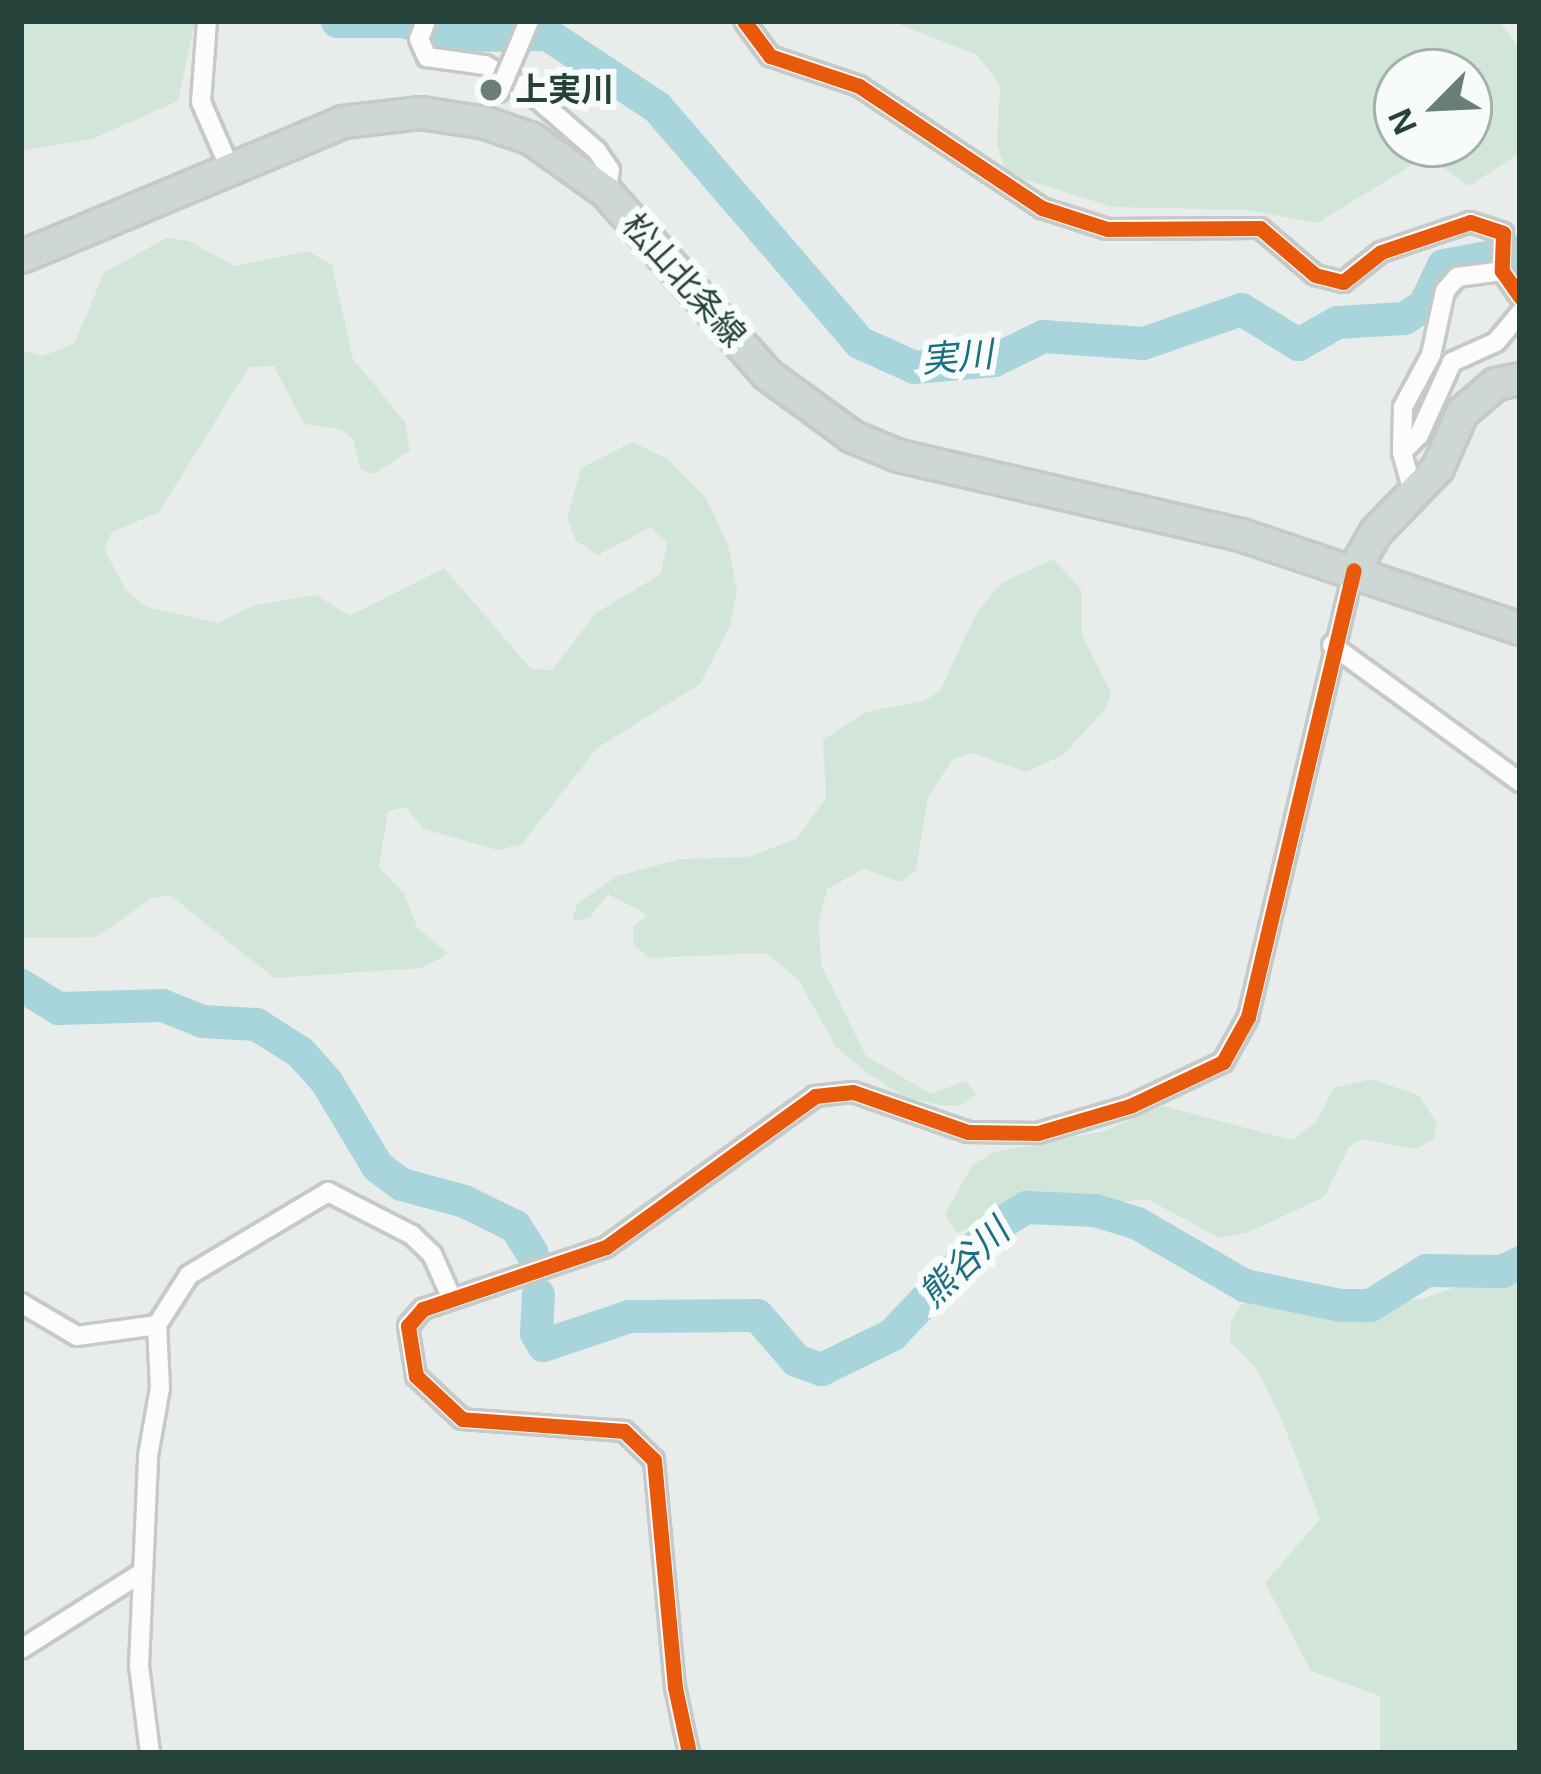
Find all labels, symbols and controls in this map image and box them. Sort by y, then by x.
north arrow [1373,48,1493,168]
place label: 上実川 [515,70,614,110]
marker: 上実川 [478,77,504,103]
text: N [1381,103,1424,140]
street label: 松山北条線 [614,205,754,355]
water label: 実川 [919,332,995,382]
water label: 熊谷川 [910,1210,1018,1316]

